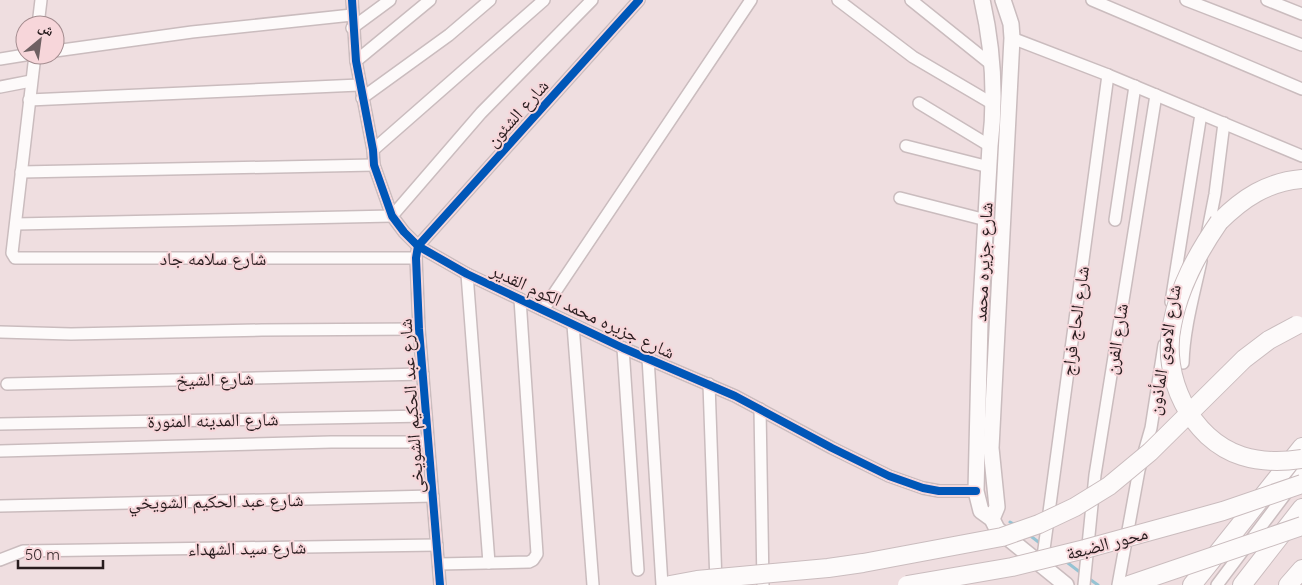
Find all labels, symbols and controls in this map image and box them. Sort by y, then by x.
north arrow [15,15,65,65]
text: ش [35,17,57,40]
street label: شارع الشئون [481,74,553,152]
street label: شارع جزيره محمد [968,202,998,322]
street label: شارع سلامه جاد [160,247,266,270]
street label: شارع جزيره محمد الكوم القدير [486,258,679,365]
street label: شارع الحاج فراج [1056,265,1095,378]
street label: شارع الاموى المأذون [1142,283,1186,417]
street label: شارع الفرن [1099,302,1133,376]
street label: شارع عبد الحكيم الشويخى [393,318,430,494]
street label: شارع الشيخ [176,367,254,392]
street label: شارع المدينه المنورة [147,407,279,433]
street label: شارع عبد الحكيم الشويخي [128,488,304,518]
street label: محور الضبعة [1064,521,1150,565]
street label: شارع سيد الشهداء [188,535,306,561]
scale bar [18,538,102,570]
text: 50 m [25,545,60,564]

